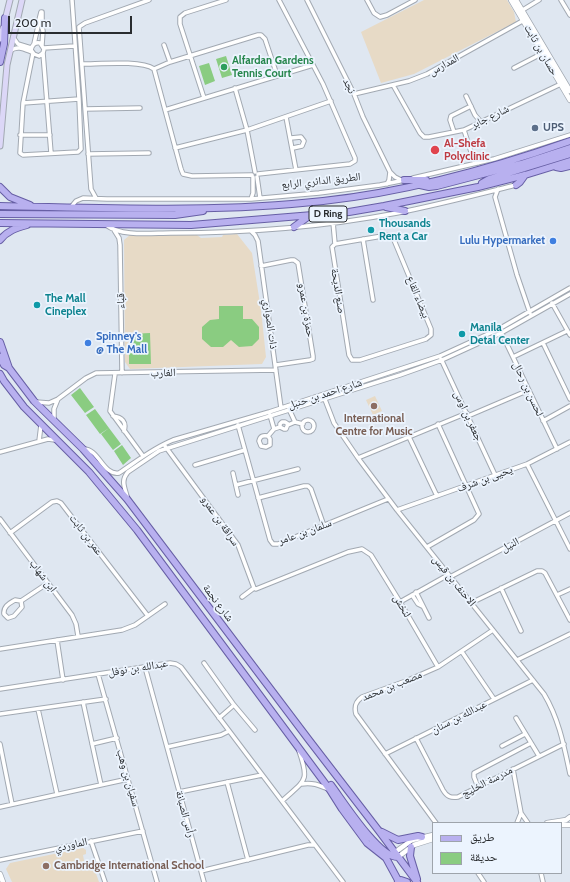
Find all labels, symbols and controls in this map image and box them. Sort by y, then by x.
scale bar [10,8,134,34]
text: 200 m [15,15,51,30]
street label: حسان بن ثابت [521,22,561,78]
street label: المدارس [426,51,462,79]
place label: Alfardan Gardens Tennis Court [232,54,314,80]
marker: Alfardan Gardens Tennis Court [219,62,229,72]
street label: نجد [340,76,358,96]
street label: شارع جابر [469,102,511,132]
place label: UPS [543,121,564,135]
marker: UPS [530,123,540,133]
place label: Al-Shefa Polyclinic [444,137,490,163]
marker: Al-Shefa Polyclinic [429,144,441,156]
street label: الطريق الدائري الرابع [281,170,361,192]
road number: D Ring [309,206,347,222]
place label: Thousands Rent a Car [379,217,431,243]
marker: Thousands Rent a Car [366,225,376,235]
place label: Lulu Hypermarket [459,234,545,248]
marker: Lulu Hypermarket [548,236,558,246]
street label: صنع الديحة [328,267,348,315]
street label: بيضاء القاع [404,274,432,320]
street label: حمزة بن عمرو [295,282,317,338]
place label: The Mall Cineplex [45,292,86,318]
street label: قباء [114,293,128,309]
street label: ذات الصواري [260,298,280,350]
marker: The Mall Cineplex [32,300,42,310]
place label: Manila Detal Center [470,321,529,347]
marker: Manila Detal Center [457,329,467,339]
place label: Spinney's @ The Mall [96,330,147,356]
marker: Spinney's @ The Mall [83,338,93,348]
street label: لحسن بن رحال [510,360,546,418]
street label: الغارب [150,366,176,380]
street label: شارع احمد بن حنبل [286,376,364,412]
street label: جعفر بن اوس [451,389,485,443]
marker: International Centre for Music [369,401,379,411]
place label: International Centre for Music [335,412,413,438]
street label: يحيى بن شرف [455,463,515,495]
street label: سراقة بن عمرو [198,493,242,549]
street label: عمر بن ثابت [66,512,106,558]
street label: سلمان بن عامر [276,516,334,548]
street label: النيل [499,535,521,555]
street label: الاحنف بن قيس [429,553,479,609]
street label: ابن شهاب [27,557,59,595]
street label: شارع نجمة [200,582,236,624]
street label: لنخش [390,592,414,620]
street label: عبدالله بن نوفل [107,657,169,679]
street label: مصعب بن محمد [360,668,424,704]
street label: عبدالله بن سنان [429,697,489,737]
street label: سفيان بن وهب [114,748,142,808]
street label: مدرسة الخليج [459,764,515,800]
street label: رأس الصبانة [172,789,198,839]
legend [432,822,562,874]
text: طريق [470,829,495,844]
street label: الماوردي [53,835,89,855]
text: حديقة [470,849,498,864]
place label: Cambridge International School [54,859,204,873]
marker: Cambridge International School [41,861,51,871]

